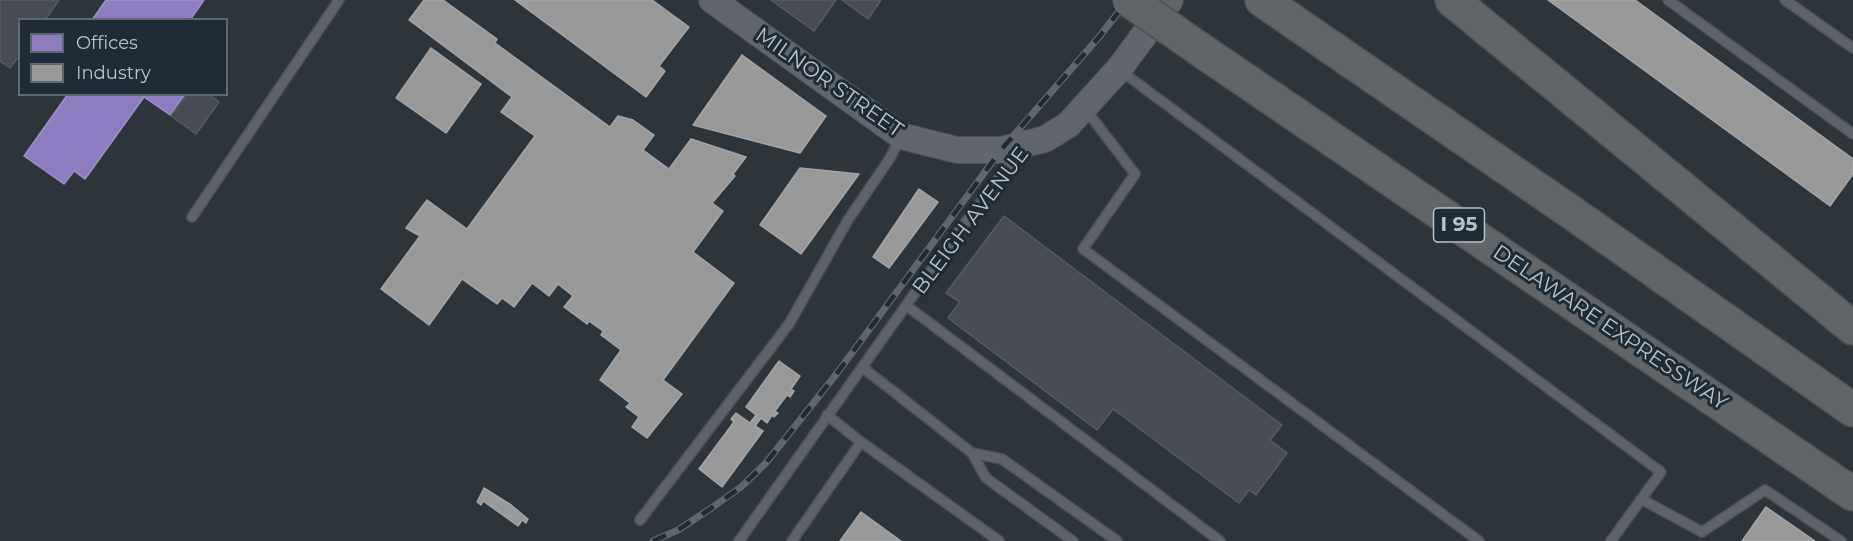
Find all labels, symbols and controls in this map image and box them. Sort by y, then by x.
legend [18,18,228,96]
street label: MILNOR STREET [750,23,908,143]
text: Offices [76,32,138,54]
text: Industry [76,62,151,84]
street label: BLEIGH AVENUE [907,142,1035,300]
road number: I 95 [1434,208,1484,242]
street label: DELAWARE EXPRESSWAY [1488,240,1732,416]

